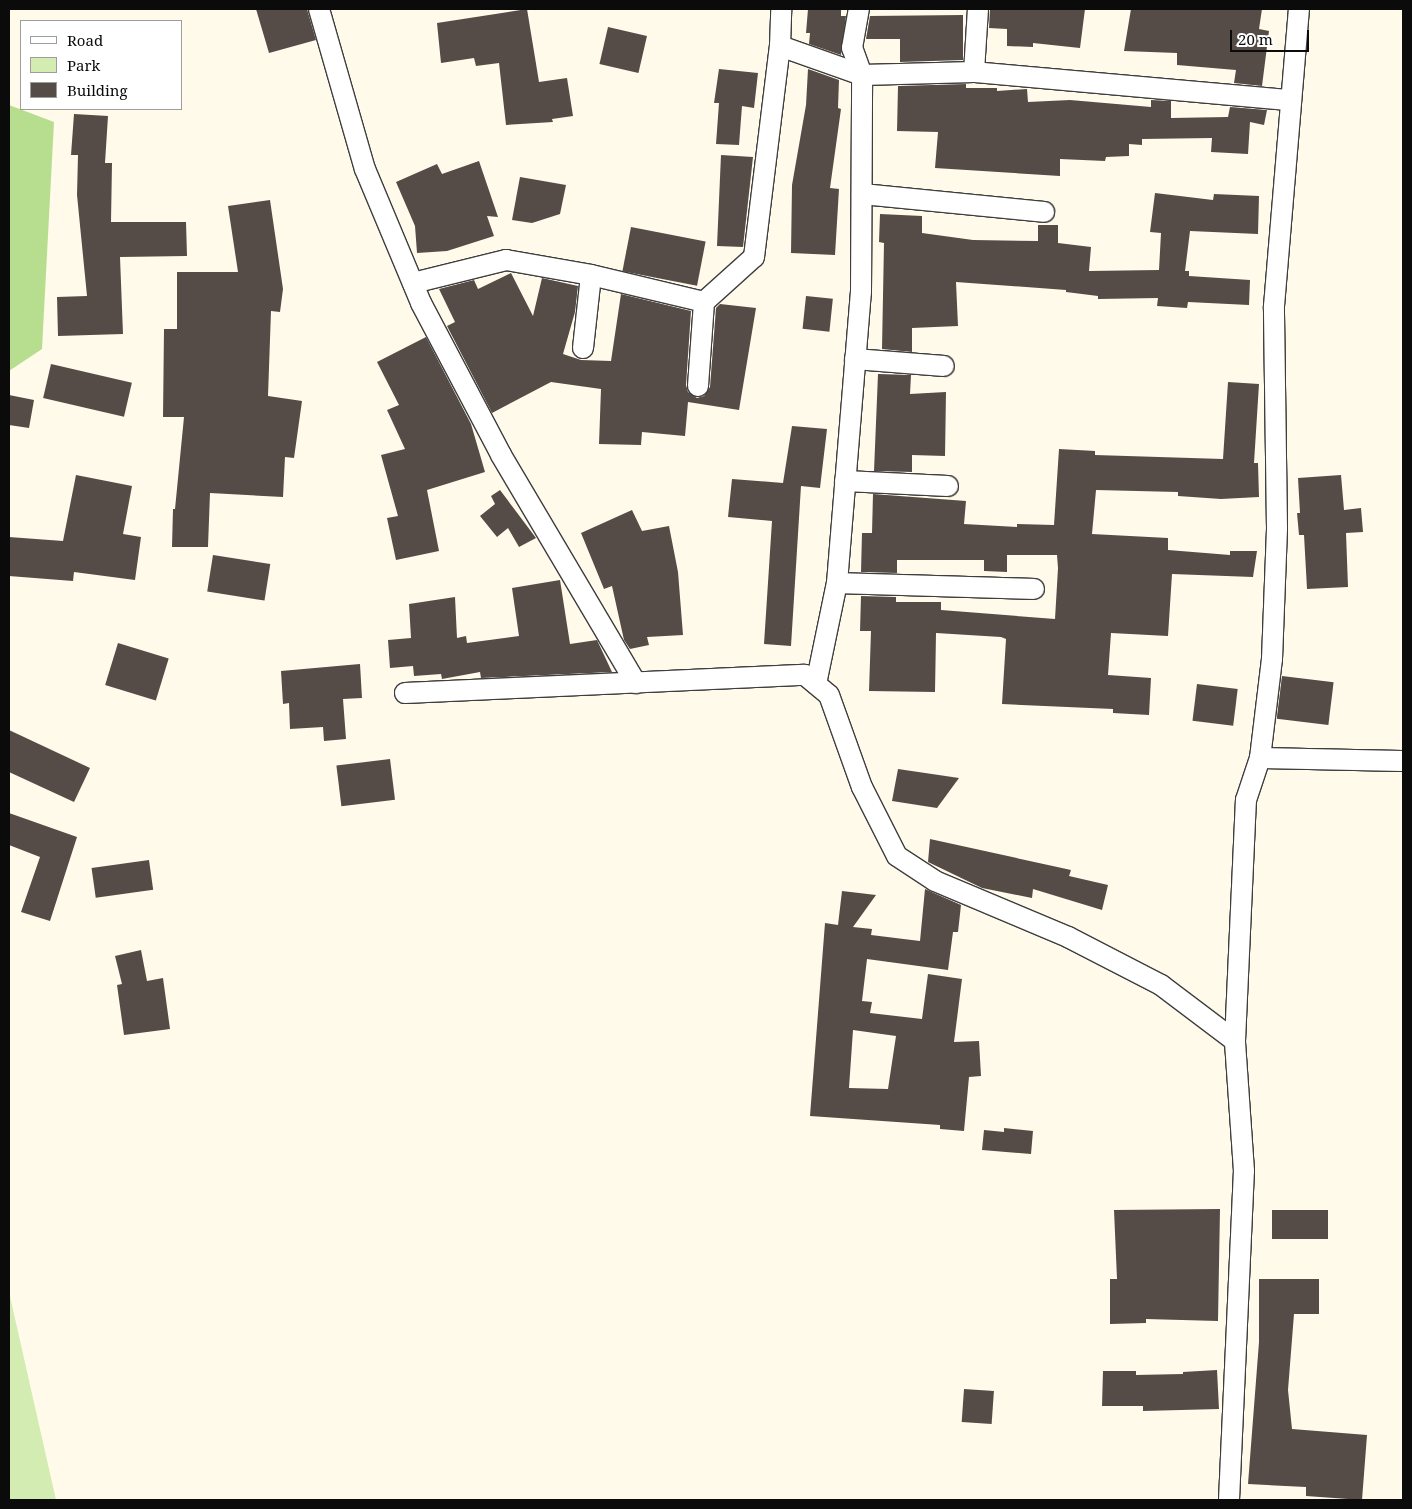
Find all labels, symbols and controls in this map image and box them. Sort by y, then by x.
legend [20,20,182,110]
scale bar [1232,20,1311,52]
text: 20 m [1238,29,1273,49]
text: Road [67,30,103,50]
text: Park [67,55,100,75]
text: Building [67,80,128,100]

